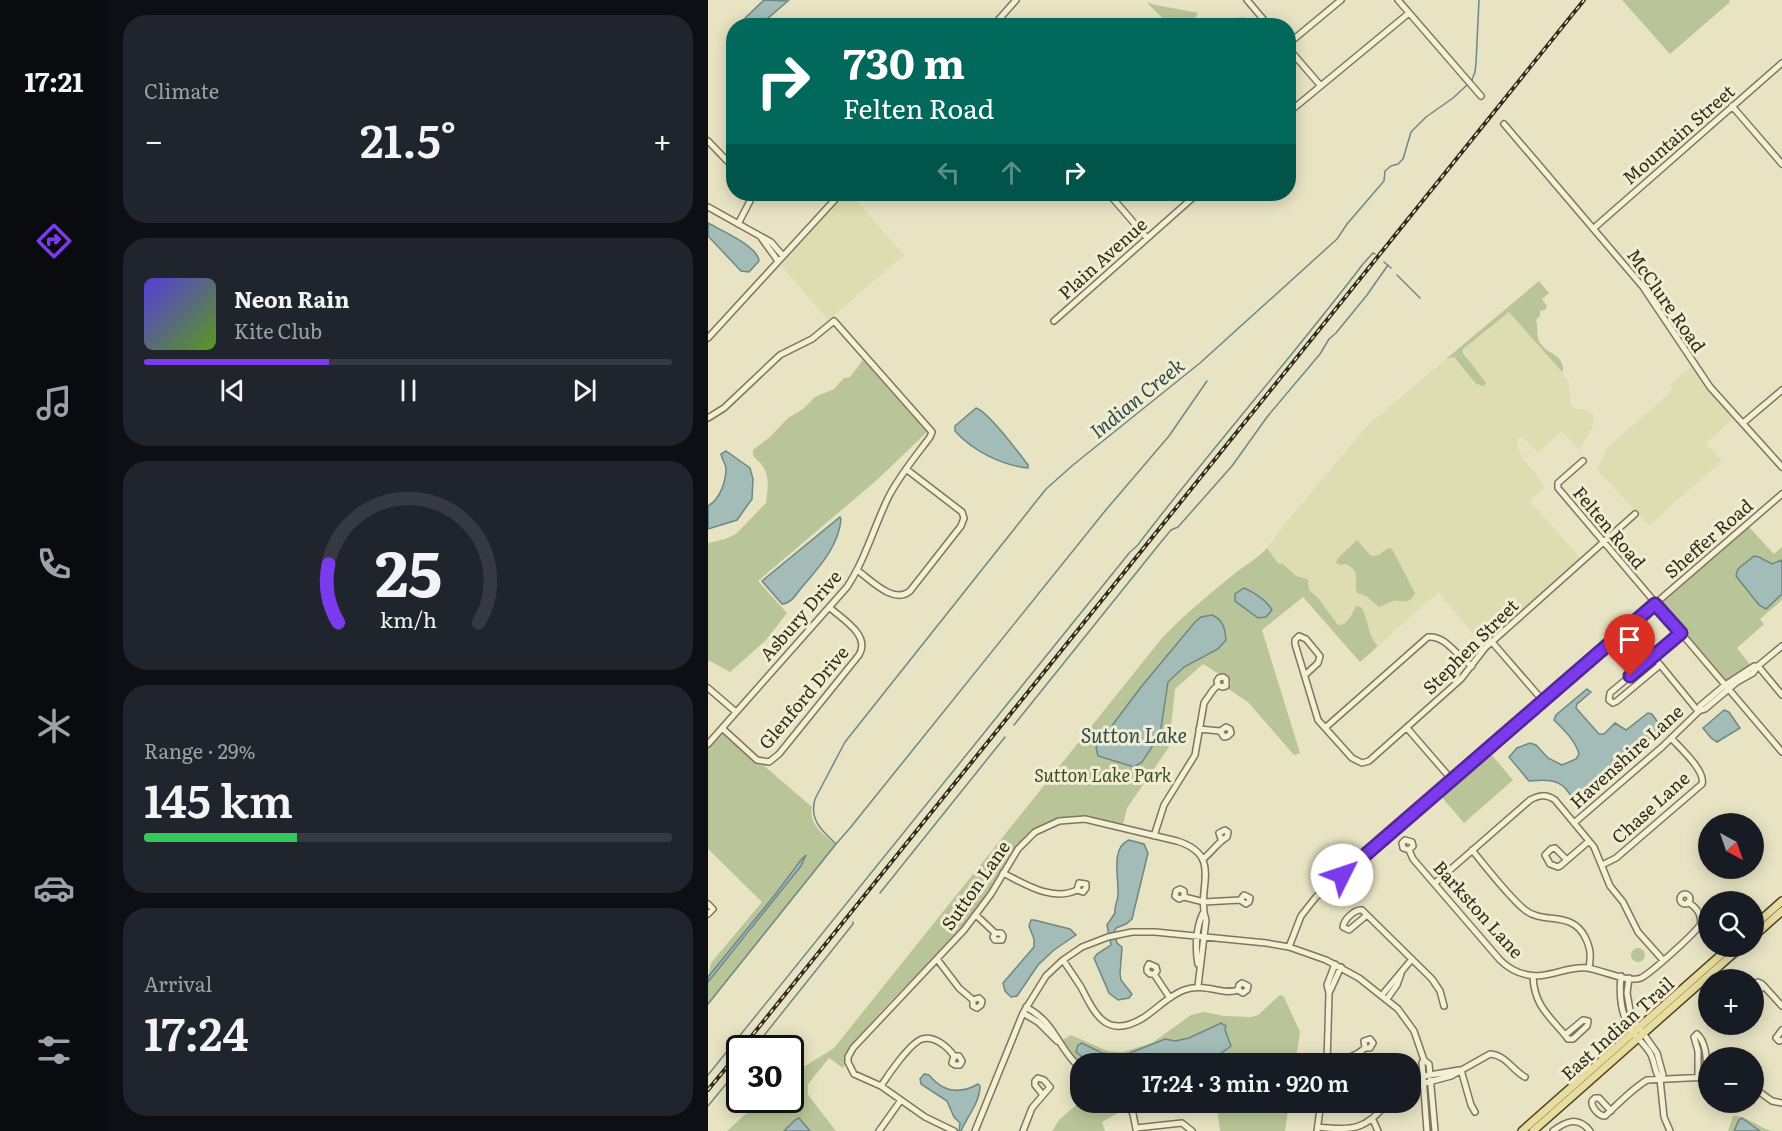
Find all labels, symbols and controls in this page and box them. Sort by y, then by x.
text: 730 m [843,30,965,92]
icon: right [744,42,822,120]
text: 17:21 [24,60,84,100]
text: Climate [144,75,219,105]
street label: Mountain Street [1616,77,1741,190]
text: Felten Road [843,87,994,127]
text: 21.5° [360,105,456,172]
text: − [144,114,163,163]
text: + [653,114,672,163]
icon: left [932,156,965,189]
icon: ahead [995,156,1028,189]
icon: right [1058,156,1091,189]
street label: Plain Avenue [1052,211,1152,305]
icon: directions [33,220,75,262]
street label: McClure Road [1621,243,1713,357]
text: Neon Rain [234,282,350,315]
text: Kite Club [234,315,322,345]
water label: Indian Creek [1082,350,1190,444]
icon: previous [216,374,249,407]
icon: pause [392,374,425,407]
icon: next [568,374,601,407]
icon: music [33,382,75,424]
street label: Felten Road [1567,480,1653,574]
street label: Sheffer Road [1658,492,1758,584]
text: 25 [374,524,442,616]
icon: phone [33,543,75,585]
street label: Asbury Drive [753,563,847,667]
street label: Stephen Street [1416,591,1525,700]
text: km/h [379,603,437,635]
pin [1604,614,1655,676]
icon: arrive [1613,623,1646,656]
street label: Glenford Drive [752,639,854,755]
street label: Havenshire Lane [1563,698,1689,814]
icon: climate [33,705,75,747]
water label: Sutton Lake [1081,719,1187,749]
text: Range · 29% [144,735,255,765]
park label: Sutton Lake Park [1034,761,1172,788]
street label: Chase Lane [1605,764,1695,850]
text: 145 km [144,765,293,832]
north arrow [1698,813,1764,879]
map controls [1698,813,1764,1113]
street label: Sutton Lane [934,835,1016,935]
position arrow [1310,843,1374,907]
street label: Barkston Lane [1428,854,1530,964]
icon: car [33,867,75,909]
button: search [1698,891,1764,957]
text: Arrival [144,968,212,998]
button: + [1698,969,1764,1035]
street label: East Indian Trail [1554,970,1680,1086]
text: 17:24 [144,998,249,1065]
icon: filters [33,1029,75,1071]
speed limit sign: 30 [726,1035,804,1113]
button: − [1698,1047,1764,1113]
text: 17:24 · 3 min · 920 m [1142,1066,1349,1099]

